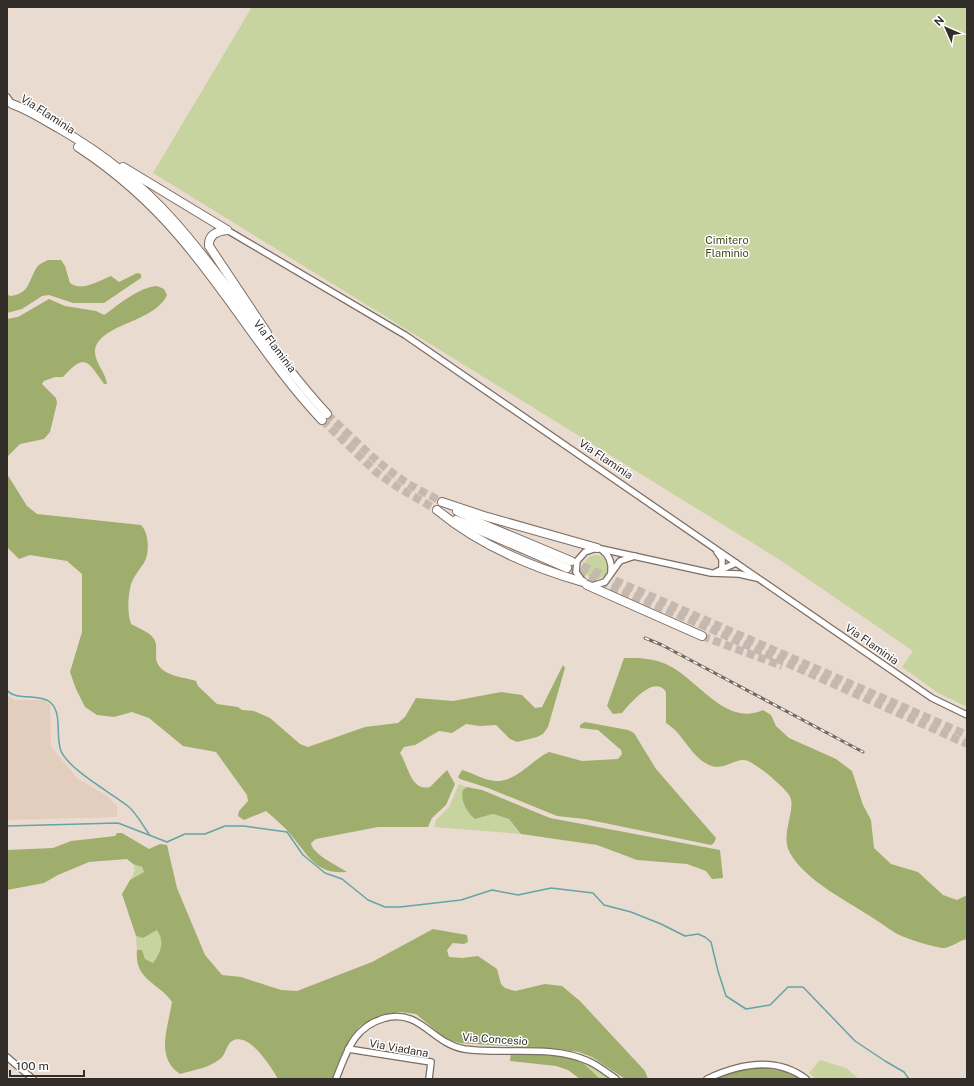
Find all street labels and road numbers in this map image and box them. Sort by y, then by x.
street label: Via Flaminia [19,92,77,136]
street label: Via Flaminia [251,318,299,374]
street label: Via Flaminia [577,437,635,481]
street label: Via Flaminia [843,621,901,667]
street label: Via Concesio [462,1031,528,1047]
street label: Via Viadana [368,1037,430,1059]

